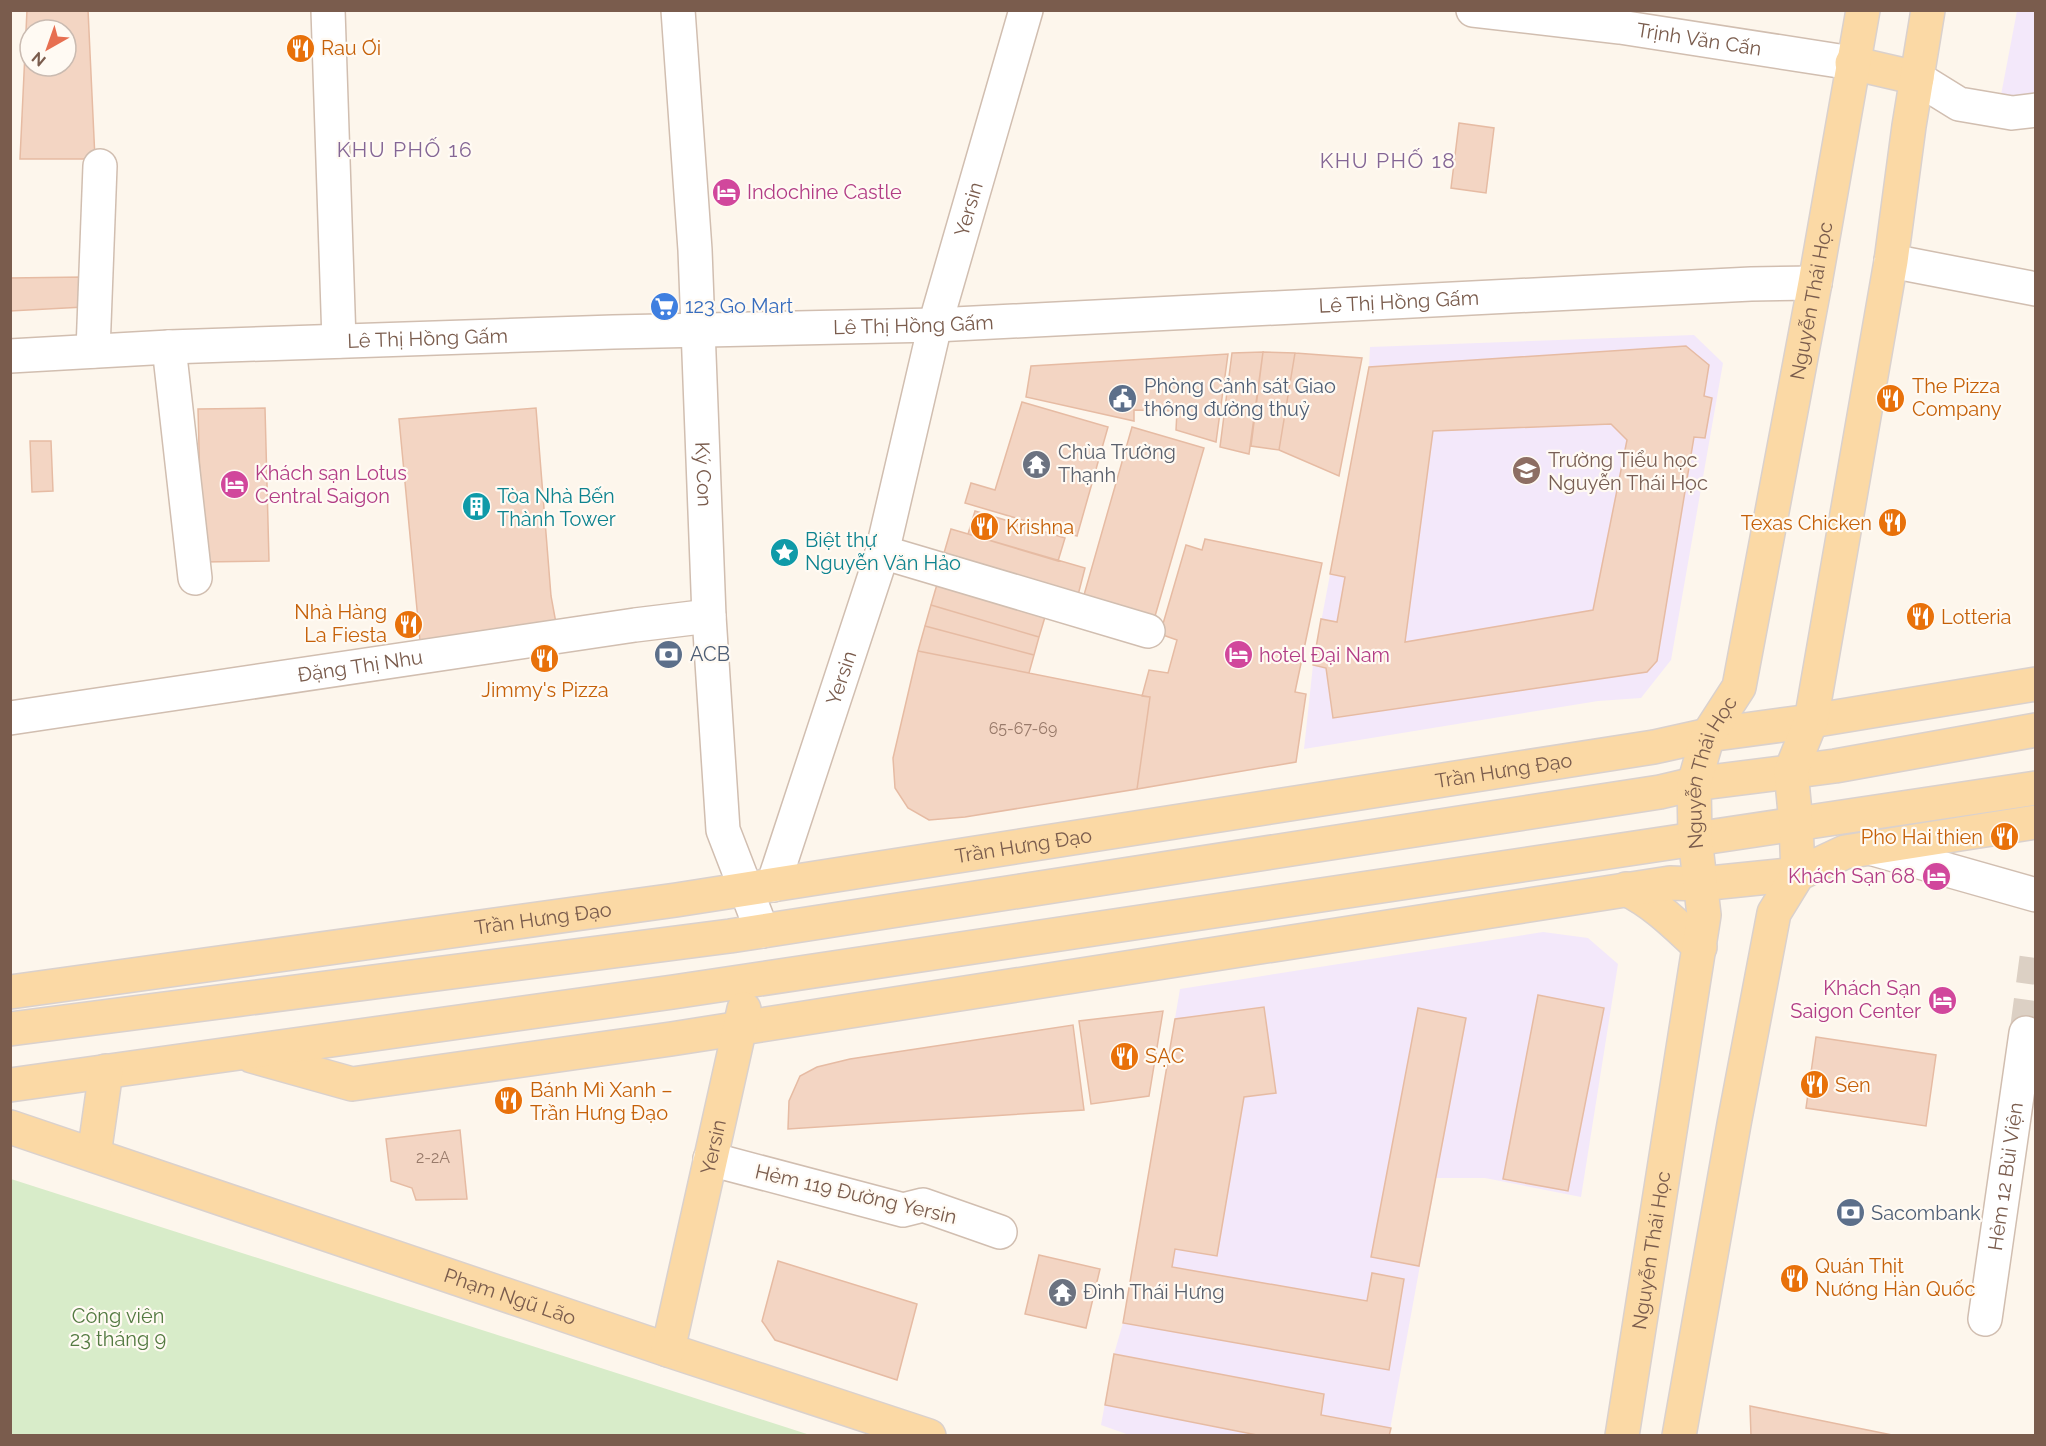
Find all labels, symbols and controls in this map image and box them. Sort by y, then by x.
north arrow [18,18,78,78]
street label: Trịnh Văn Cấn [1635,18,1763,61]
restaurant icon: Rau Ơi [284,32,316,64]
place label: Rau Ơi [321,36,381,60]
text: N [28,48,49,70]
district label: KHU PHỐ 16 [337,137,473,162]
district label: KHU PHỐ 18 [1320,148,1456,173]
hotel icon: Indochine Castle [710,176,742,208]
street label: Yersin [949,179,988,239]
place label: Indochine Castle [747,180,902,204]
street label: Nguyễn Thái Học [1785,220,1838,382]
street label: Lê Thị Hồng Gấm [1318,286,1480,318]
supermarket icon: 123 Go Mart [648,290,680,322]
place label: 123 Go Mart [685,294,793,318]
street label: Lê Thị Hồng Gấm [833,310,994,339]
street label: Lê Thị Hồng Gấm [347,324,508,353]
place label: Phòng Cảnh sát Giao thông đường thuỷ [1144,374,1336,421]
place label: The Pizza Company [1912,374,2002,421]
public building icon: Phòng Cảnh sát Giao thông đường thuỷ [1107,382,1139,414]
restaurant icon: The Pizza Company [1875,382,1907,414]
place label: Chùa Trường Thạnh [1058,440,1176,487]
street label: Ký Con [690,441,717,507]
temple icon: Chùa Trường Thạnh [1021,448,1053,480]
place label: Trường Tiểu học Nguyễn Thái Học [1548,448,1708,495]
school or university icon: Trường Tiểu học Nguyễn Thái Học [1511,455,1543,487]
place label: Khách sạn Lotus Central Saigon [255,461,407,508]
hotel icon: Khách sạn Lotus Central Saigon [218,469,250,501]
place label: Tòa Nhà Bến Thành Tower [497,484,616,531]
building icon: Tòa Nhà Bến Thành Tower [460,491,492,523]
restaurant icon: Texas Chicken [1877,507,1909,539]
restaurant icon: Krishna [969,511,1001,543]
place label: Texas Chicken [1741,511,1872,535]
place label: Krishna [1006,515,1074,539]
place label: Biệt thự Nguyễn Văn Hảo [805,528,961,575]
place icon: Biệt thự Nguyễn Văn Hảo [768,536,800,568]
place label: Nhà Hàng La Fiesta [294,600,387,647]
restaurant icon: Lotteria [1904,601,1936,633]
place label: Lotteria [1941,605,2011,629]
restaurant icon: Nhà Hàng La Fiesta [392,608,424,640]
bank icon: ACB [653,638,685,670]
hotel icon: hotel Đại Nam [1222,639,1254,671]
place label: ACB [690,642,730,666]
restaurant icon: Jimmy's Pizza [529,643,561,675]
place label: hotel Đại Nam [1259,643,1390,667]
street label: Ðặng Thị Nhu [296,645,424,687]
street label: Yersin [821,648,861,708]
place label: Jimmy's Pizza [481,678,609,702]
street label: Nguyễn Thái Học [1682,691,1742,850]
house number: 65-67-69 [989,719,1057,738]
street label: Trần Hưng Đạo [1433,748,1574,793]
restaurant icon: Pho Hai thien [1988,821,2020,853]
street label: Trần Hưng Đạo [953,823,1094,868]
place label: Pho Hai thien [1861,825,1983,849]
hotel icon: Khách Sạn 68 [1920,860,1952,892]
place label: Khách Sạn 68 [1788,864,1915,888]
street label: Trần Hưng Đạo [473,897,613,940]
place label: Khách Sạn Saigon Center [1790,976,1921,1023]
hotel icon: Khách Sạn Saigon Center [1926,984,1958,1016]
restaurant icon: SẠC [1108,1040,1140,1072]
place label: SẠC [1145,1044,1185,1068]
restaurant icon: Sen [1798,1069,1830,1101]
place label: Sen [1835,1073,1871,1097]
place label: Bánh Mì Xanh – Trần Hưng Đạo [530,1078,673,1125]
restaurant icon: Bánh Mì Xanh – Trần Hưng Đạo [493,1085,525,1117]
street label: Hẻm 12 Bùi Viện [1983,1101,2028,1252]
street label: Yersin [695,1117,731,1177]
house number: 2-2A [416,1148,450,1167]
street label: Hẻm 119 Đường Yersin [753,1159,959,1229]
street label: Nguyễn Thái Học [1627,1169,1676,1331]
bank icon: Sacombank [1834,1197,1866,1229]
place label: Sacombank [1871,1201,1981,1225]
place label: Quán Thịt Nướng Hàn Quốc [1815,1254,1975,1301]
restaurant icon: Quán Thịt Nướng Hàn Quốc [1778,1262,1810,1294]
street label: Phạm Ngũ Lão [441,1263,579,1330]
temple icon: Đình Thái Hưng [1046,1276,1078,1308]
place label: Đình Thái Hưng [1083,1280,1225,1304]
park label: Công viên 23 tháng 9 [70,1304,166,1351]

